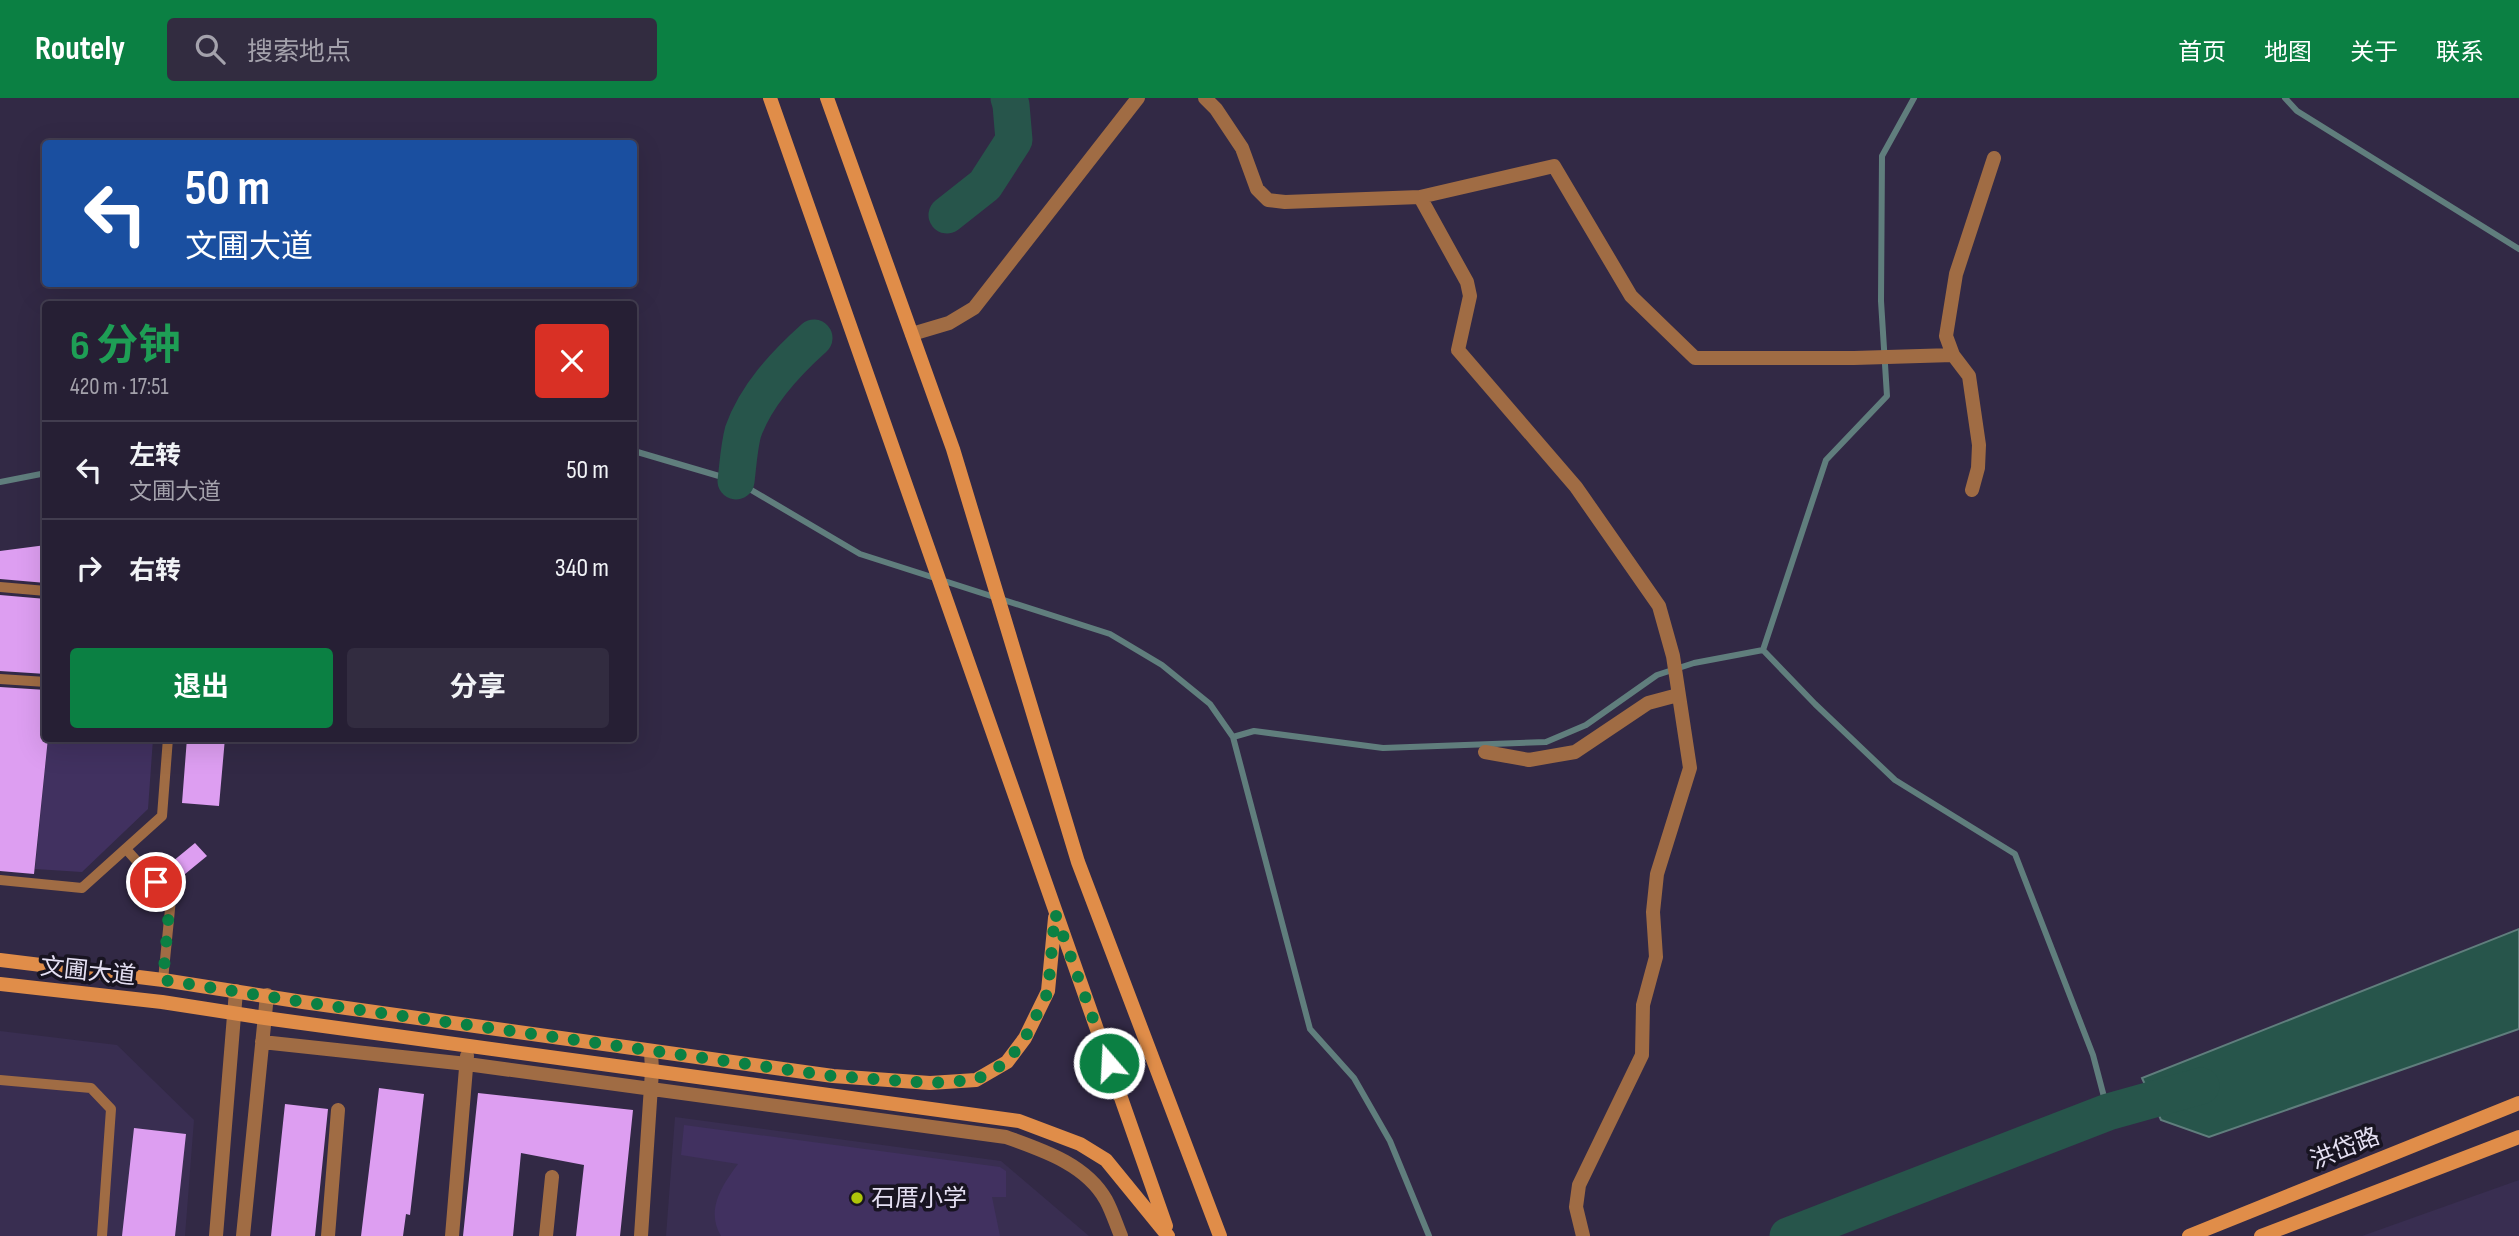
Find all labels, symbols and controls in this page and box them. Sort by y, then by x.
search box [167,18,657,81]
text: Routely [35,29,125,69]
icon: search [191,30,229,68]
text: 搜索地点 [247,37,351,68]
text: 首页 [2178,38,2226,67]
text: 地图 [2264,38,2312,67]
text: 关于 [2350,38,2398,67]
text: 联系 [2436,38,2484,67]
text: 50 m [185,160,270,219]
icon: left [70,168,161,259]
text: 文圃大道 [185,228,313,267]
text: 6 分钟 [70,321,180,372]
button: close [535,324,609,398]
text: 420 m · 17:51 [70,373,168,401]
text: 左转 [129,441,181,472]
icon: left [70,451,108,489]
text: 50 m [566,455,609,486]
text: 文圃大道 [129,478,221,506]
icon: right [70,549,108,587]
text: 340 m [555,553,609,584]
text: 右转 [129,556,181,587]
button: 退出 [70,648,333,728]
button: 分享 [347,648,609,728]
pin [126,852,186,912]
icon: arrive [137,863,175,901]
street label: 文圃大道 [39,952,137,991]
position arrow [1072,1026,1146,1100]
street label: 洪岱路 [2306,1122,2384,1175]
place label: 石厝小学 [871,1184,967,1213]
marker: 石厝小学 [849,1190,865,1206]

